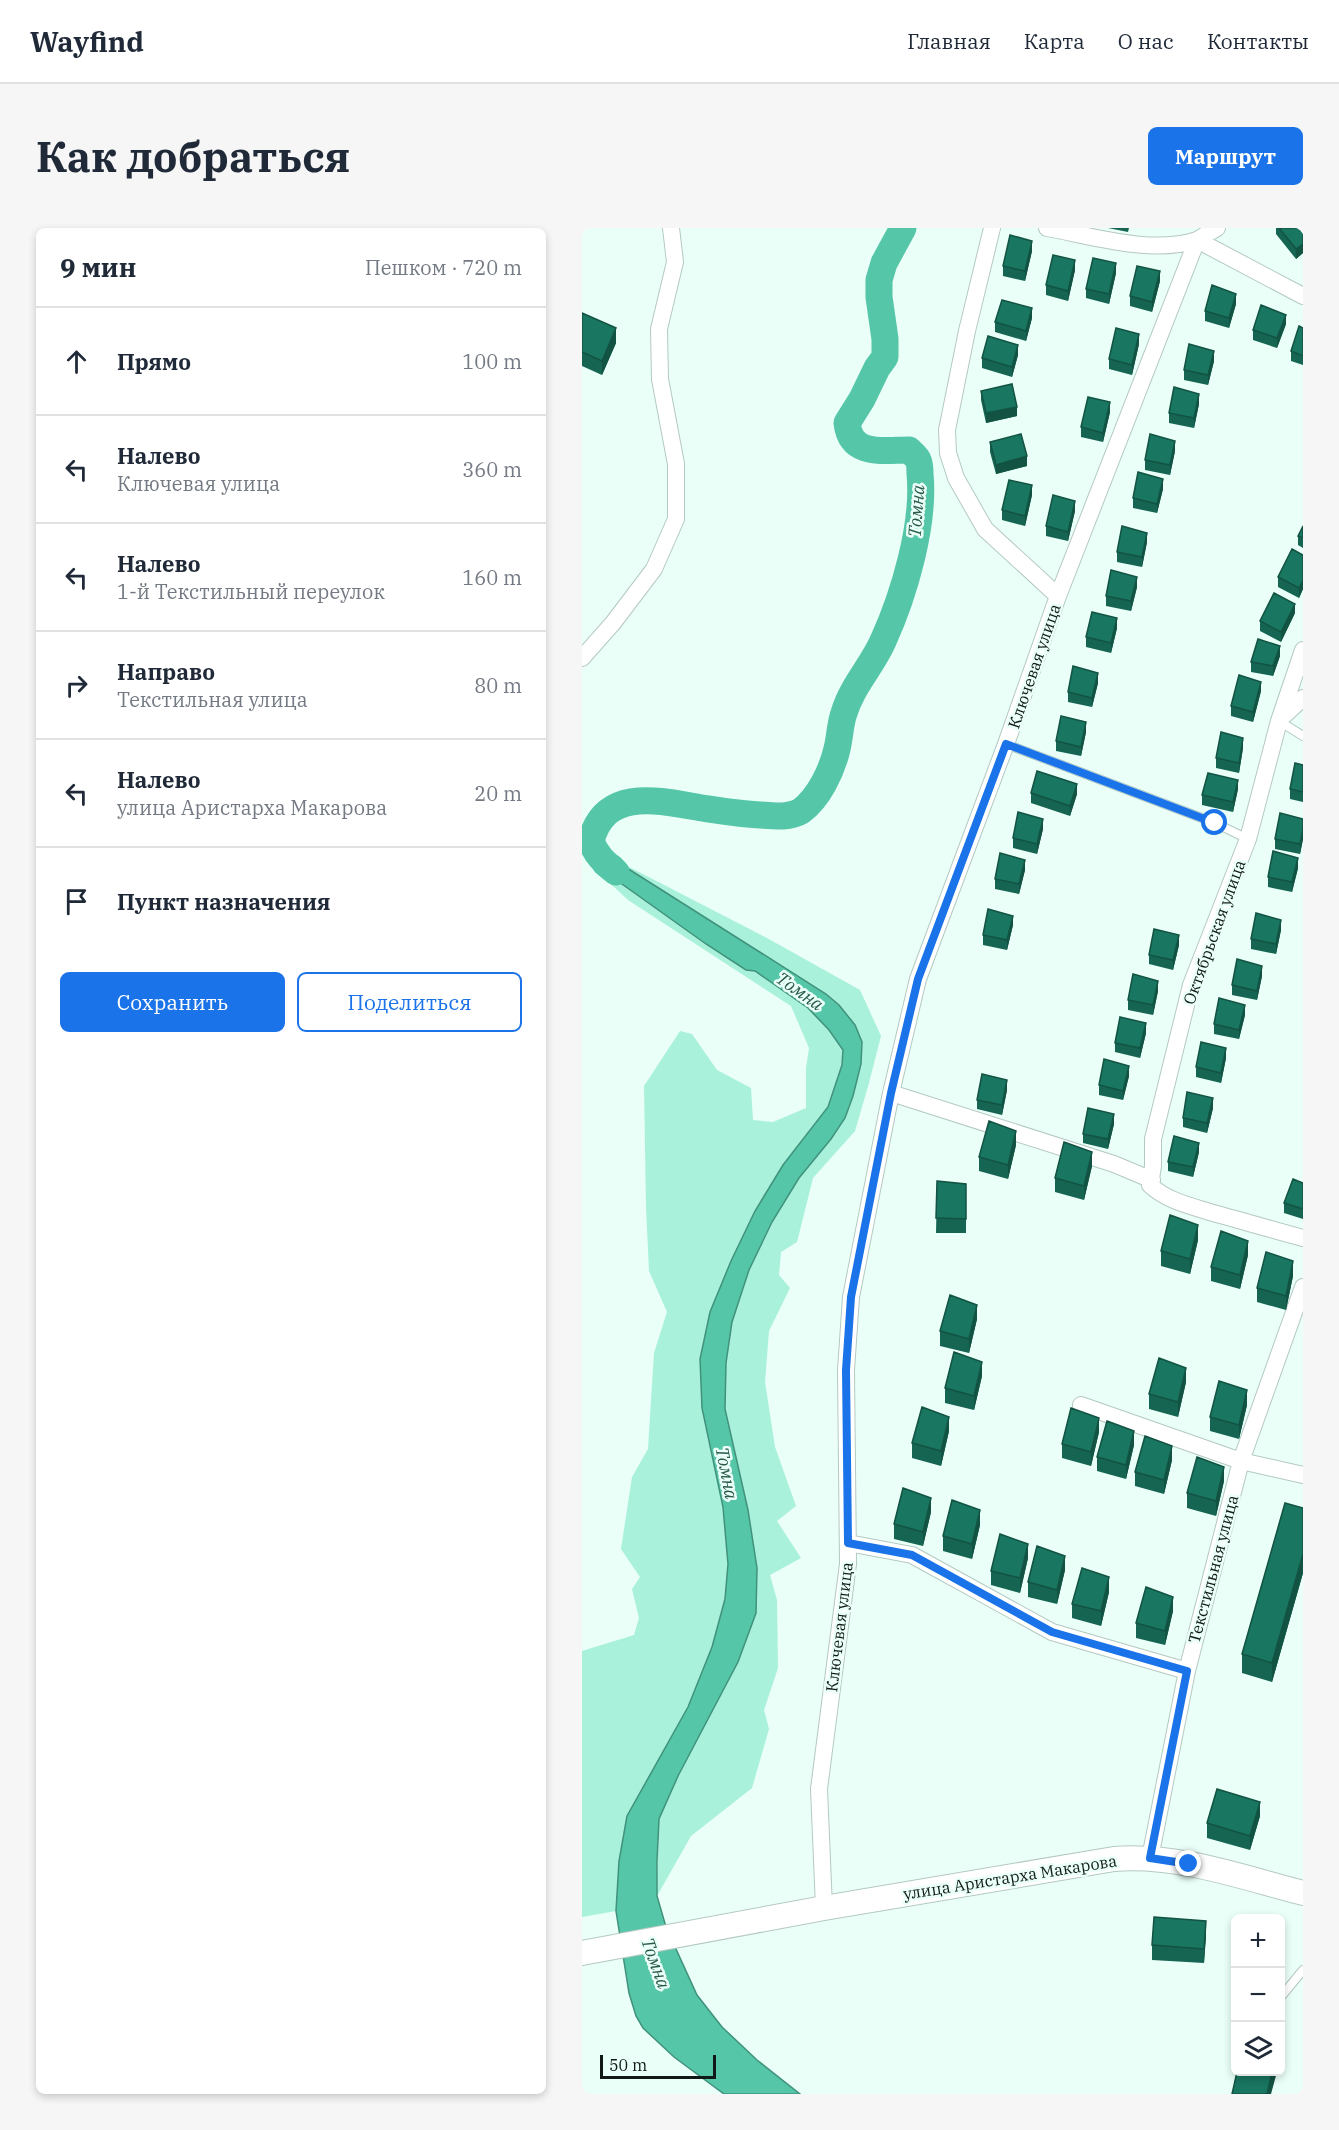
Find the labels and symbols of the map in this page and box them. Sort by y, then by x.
water label: Томна [903,484,929,538]
street label: Ключевая улица [1003,601,1065,731]
route start [1201,809,1227,835]
street label: Октябрьская улица [1179,857,1250,1007]
water label: Томна [772,967,828,1016]
water label: Томна [711,1445,743,1501]
street label: Текстильная улица [1184,1492,1242,1645]
street label: Ключевая улица [821,1561,857,1693]
street label: улица Аристарха Макарова [902,1850,1119,1904]
route end [1175,1850,1201,1876]
water label: Томна [636,1934,676,1992]
scale bar [600,2052,716,2080]

